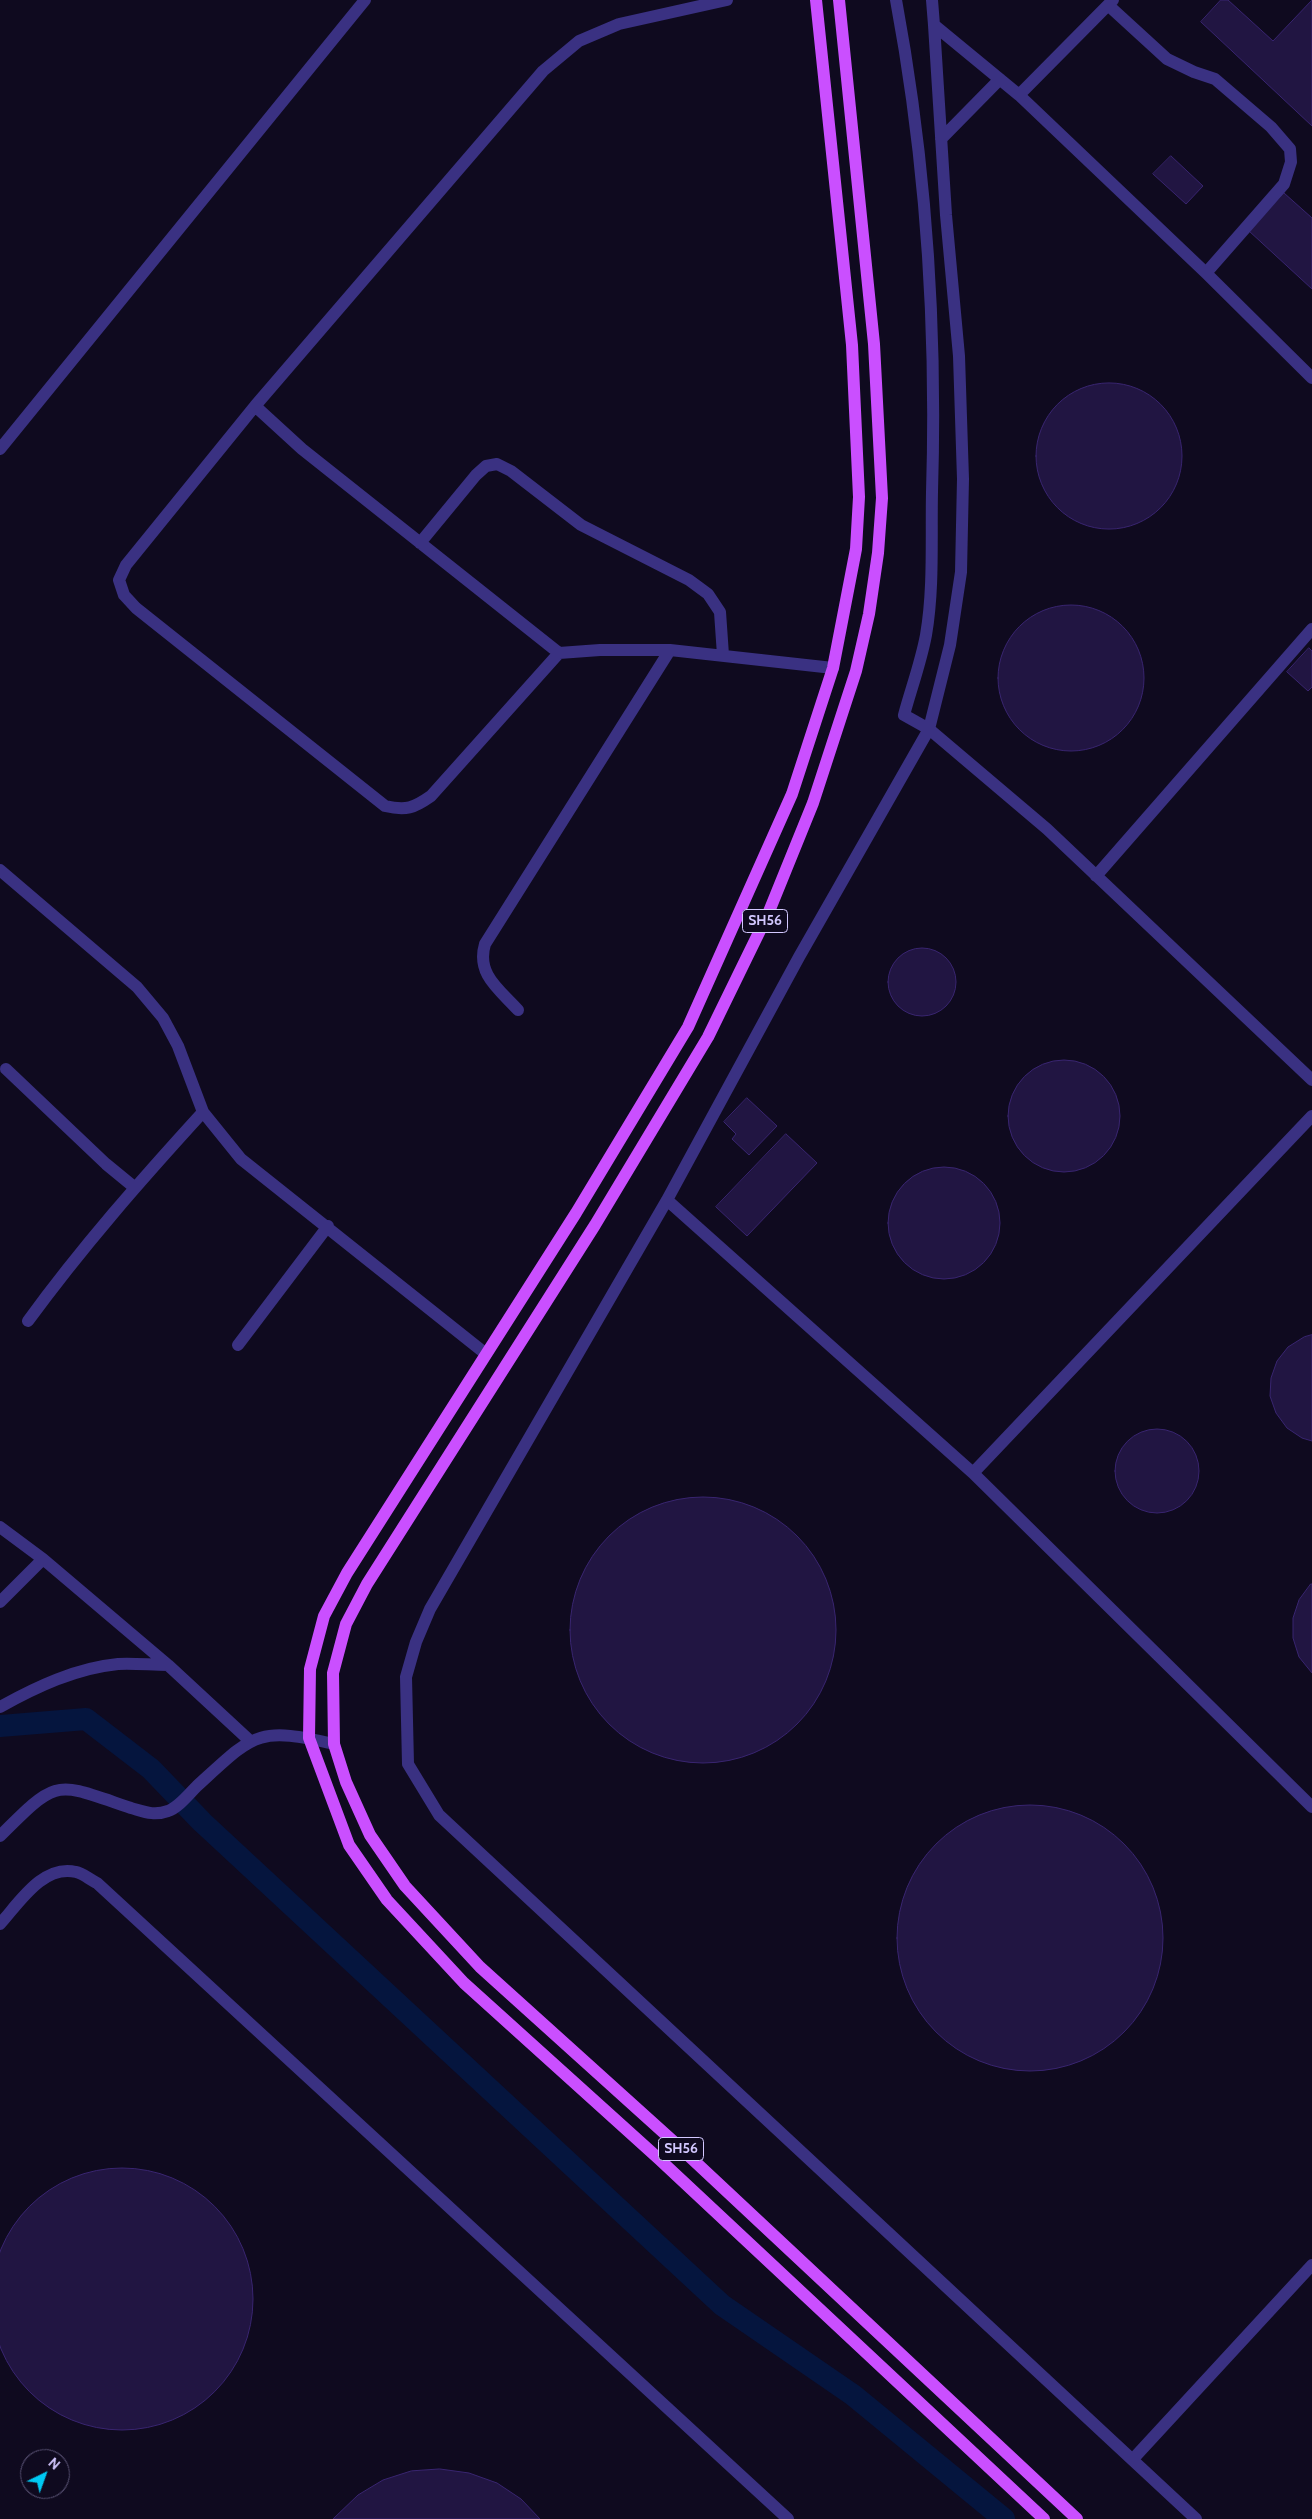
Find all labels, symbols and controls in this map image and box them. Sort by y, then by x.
road number: SH56 [742,909,788,932]
road number: SH56 [658,2138,704,2160]
north arrow [20,2449,70,2499]
text: N [45,2454,64,2474]

